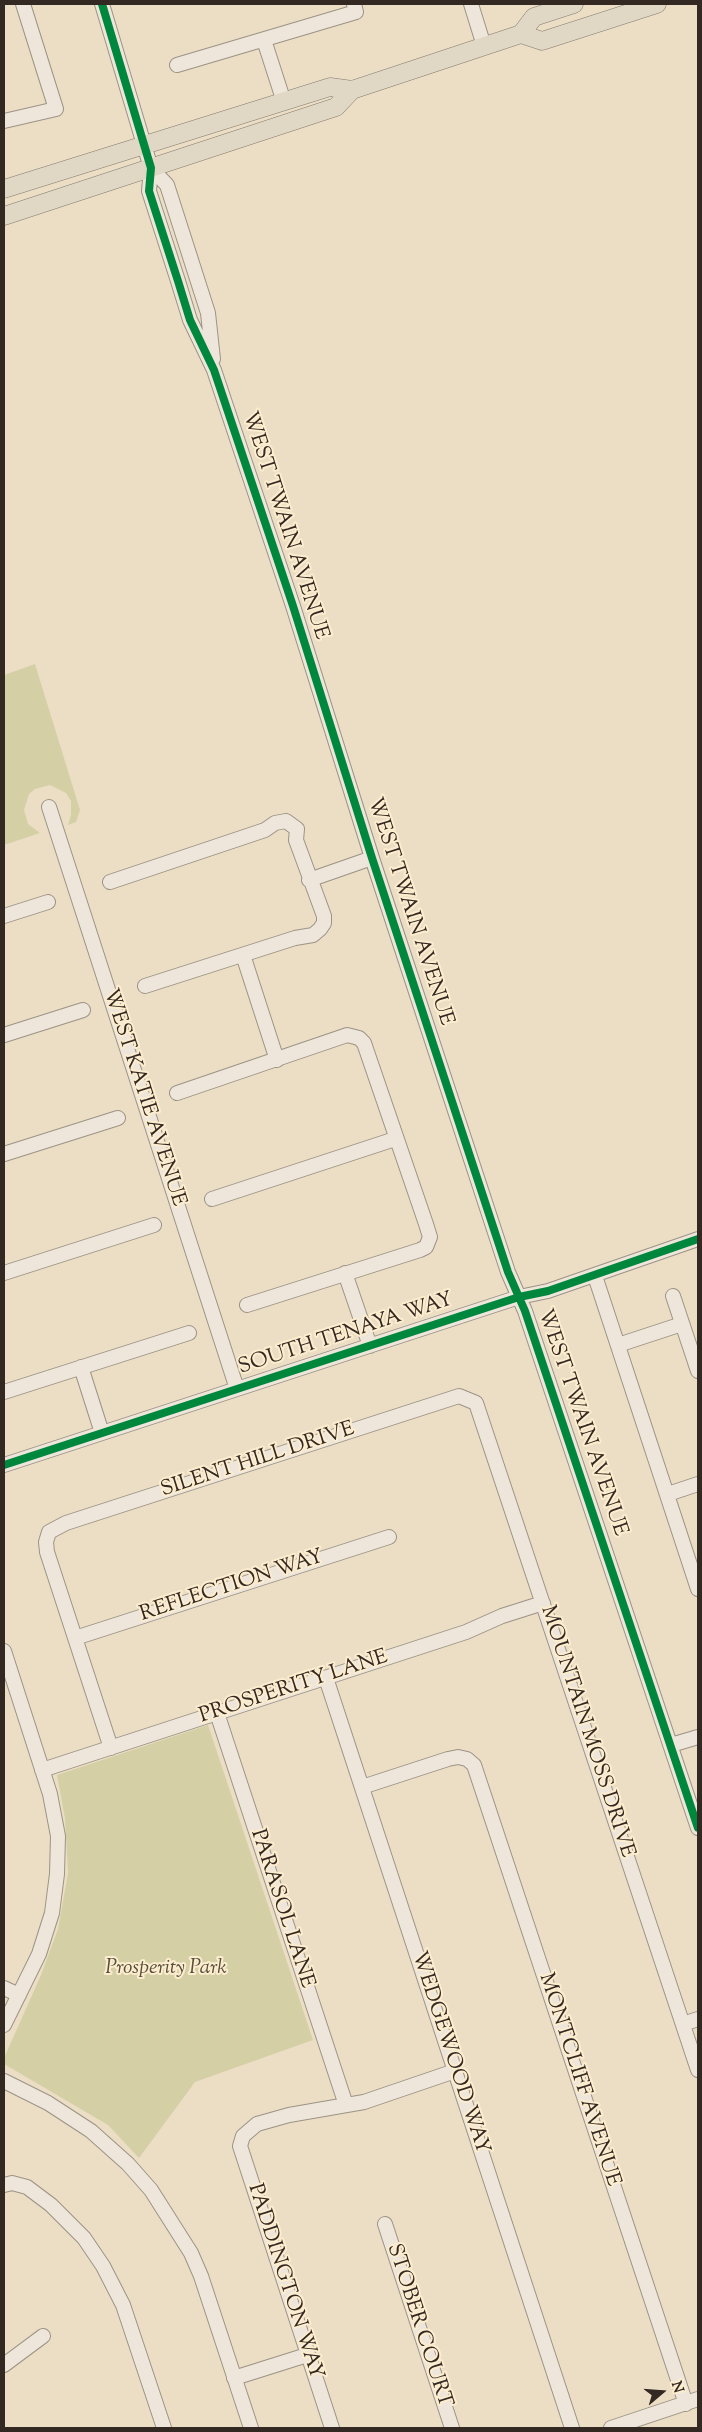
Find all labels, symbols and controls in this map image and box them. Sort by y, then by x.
street label: WEST TWAIN AVENUE [235,409,333,643]
street label: WEST TWAIN AVENUE [360,795,458,1029]
street label: WEST KATIE AVENUE [96,986,190,1210]
street label: SOUTH TENAYA WAY [236,1288,456,1382]
street label: WEST TWAIN AVENUE [530,1306,632,1540]
street label: SILENT HILL DRIVE [158,1418,358,1504]
street label: REFLECTION WAY [137,1545,327,1629]
street label: MOUNTAIN MOSS DRIVE [533,1603,639,1861]
street label: PROSPERITY LANE [197,1646,391,1730]
street label: PARASOL LANE [243,1826,319,1992]
street label: WEDGEWOOD WAY [404,1949,494,2157]
park label: Prosperity Park [105,1956,227,1982]
street label: MONTCLIFF AVENUE [532,1970,624,2190]
street label: PADDINGTON WAY [241,2181,327,2383]
street label: STOBER COURT [380,2241,456,2411]
north arrow [637,2367,687,2417]
text: N [665,2379,688,2396]

